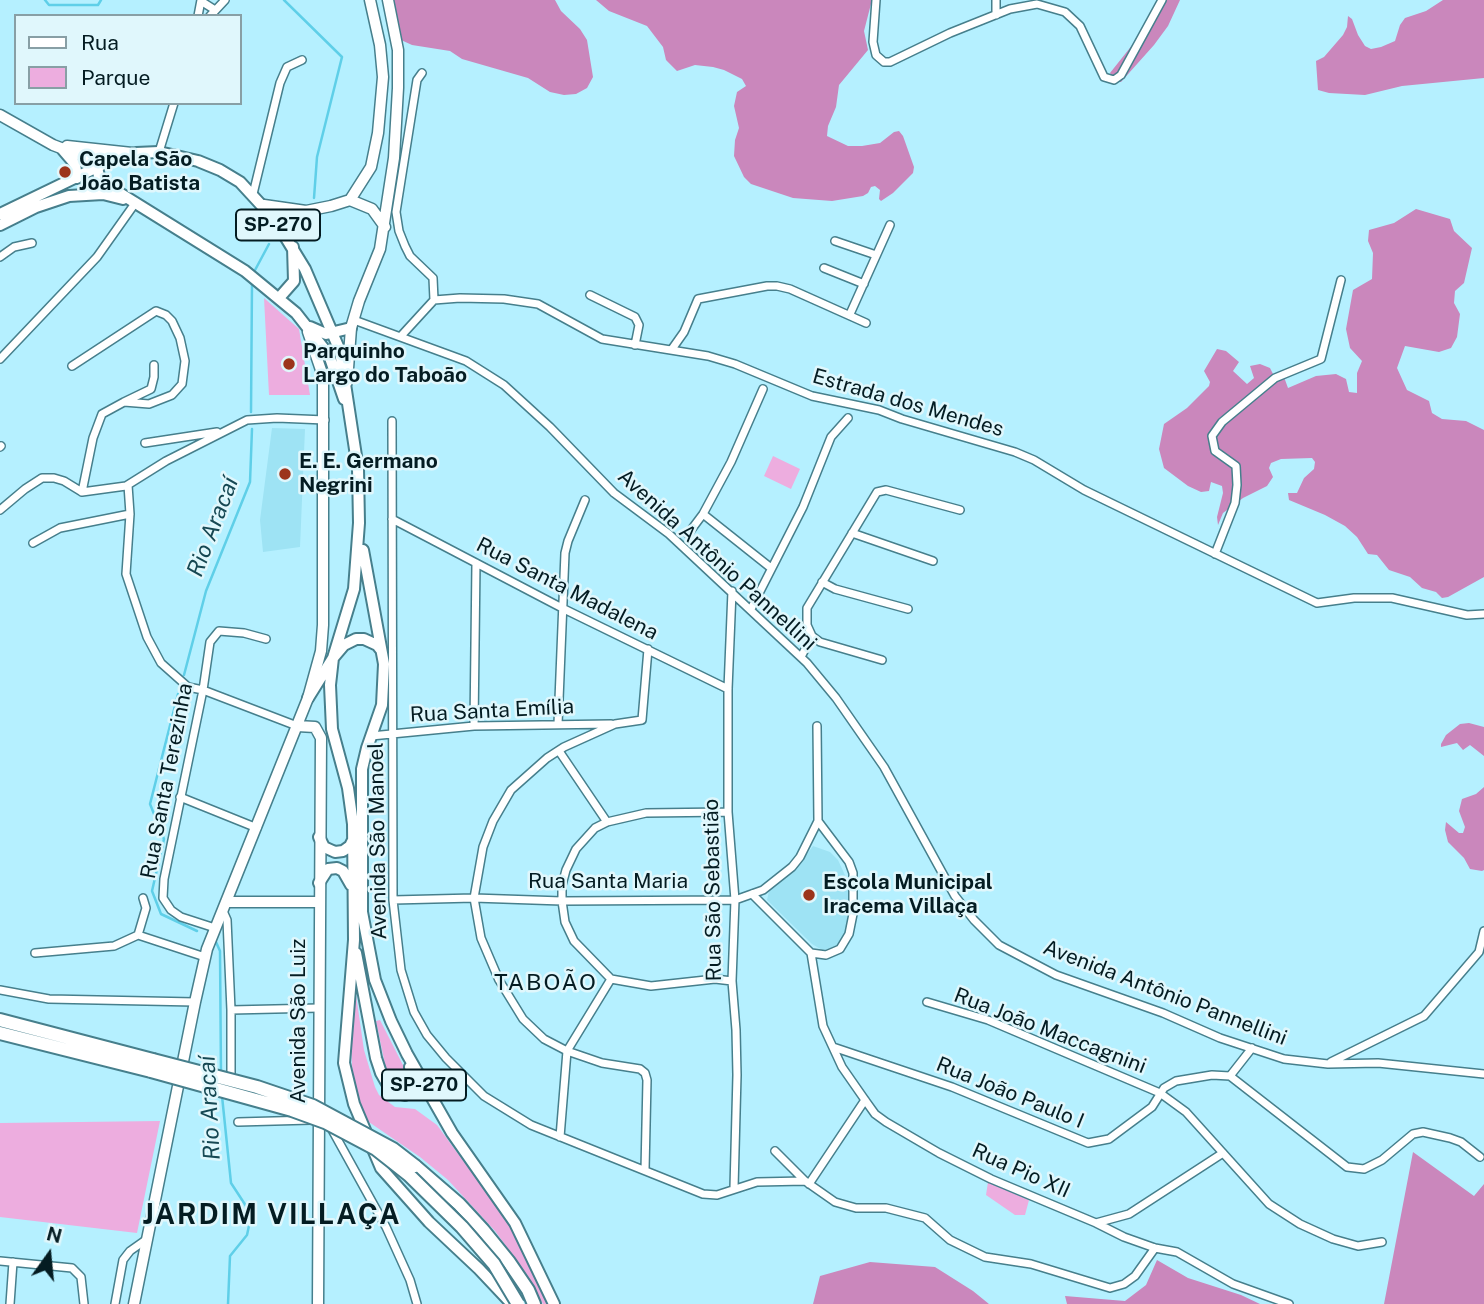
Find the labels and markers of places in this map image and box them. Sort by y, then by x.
place label: Capela São João Batista [79,147,200,197]
marker: Capela São João Batista [57,164,73,180]
place label: Parquinho Largo do Taboão [303,339,467,389]
marker: Parquinho Largo do Taboão [281,356,297,372]
place label: E. E. Germano Negrini [299,449,438,499]
marker: E. E. Germano Negrini [277,466,293,482]
place label: Escola Municipal Iracema Villaça [823,870,993,920]
marker: Escola Municipal Iracema Villaça [801,887,817,903]

